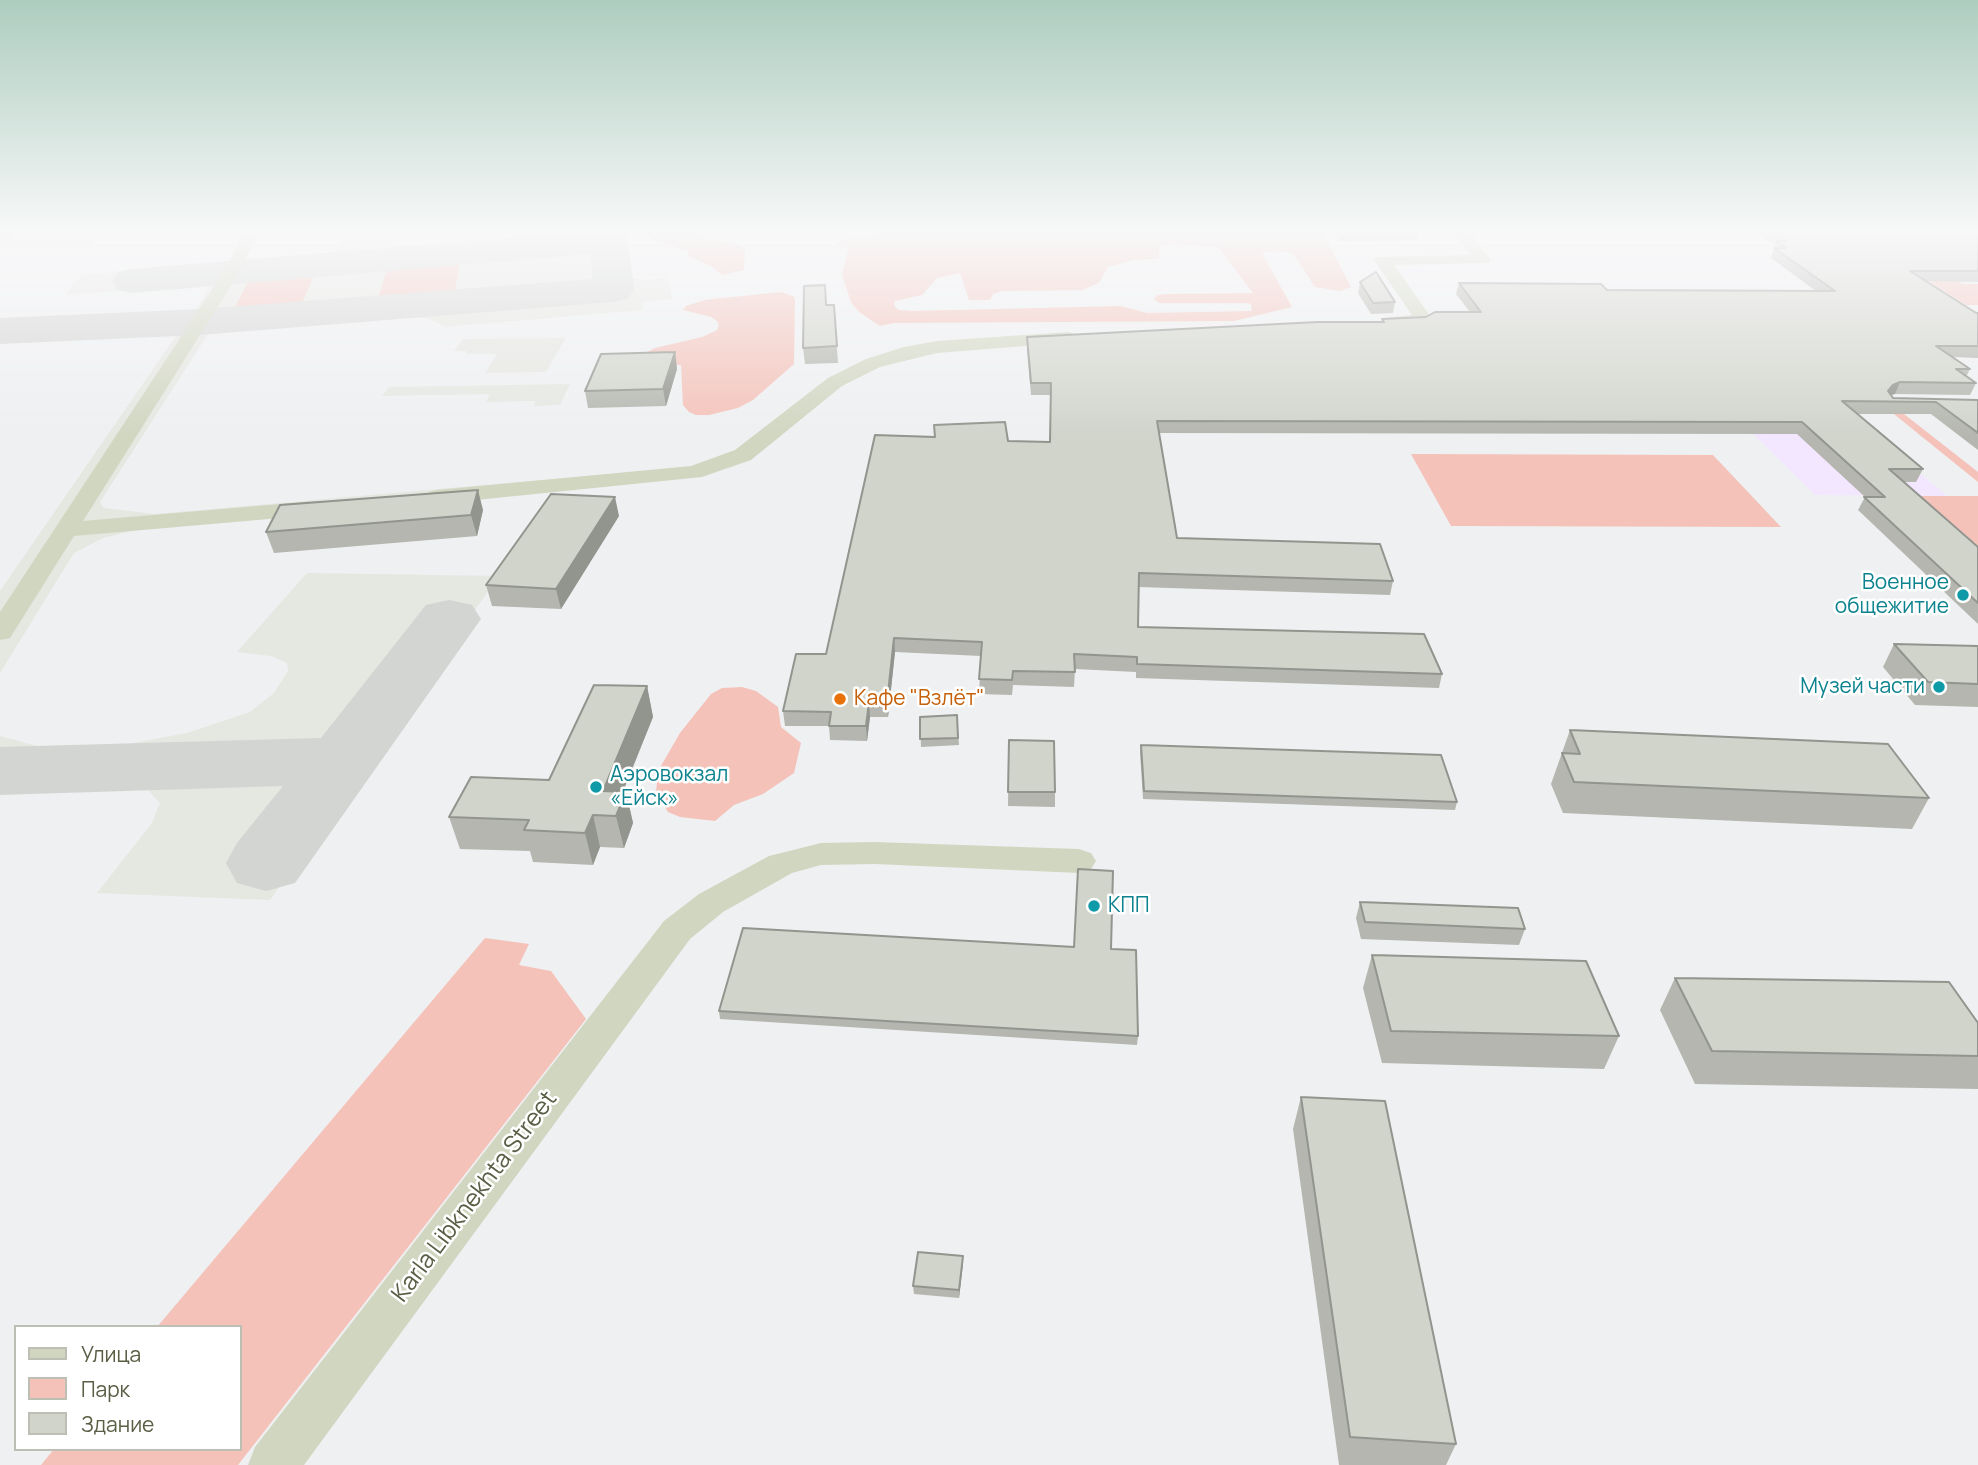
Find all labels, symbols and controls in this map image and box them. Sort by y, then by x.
place label: Военное общежитие [1835,570,1949,620]
marker: Военное общежитие [1955,587,1971,603]
place label: Музей части [1800,674,1925,700]
marker: Музей части [1931,679,1947,695]
place label: Кафе "Взлёт" [854,686,985,712]
marker: Кафе "Взлёт" [832,691,848,707]
place label: Аэровокзал «Ейск» [610,762,728,812]
marker: Аэровокзал «Ейск» [588,779,604,795]
place label: КПП [1108,893,1150,919]
marker: КПП [1086,898,1102,914]
street label: Karla Libknekhta Street [386,1086,564,1308]
legend [14,1325,242,1451]
text: Улица [81,1340,141,1368]
text: Парк [81,1375,130,1403]
text: Здание [81,1410,154,1438]

